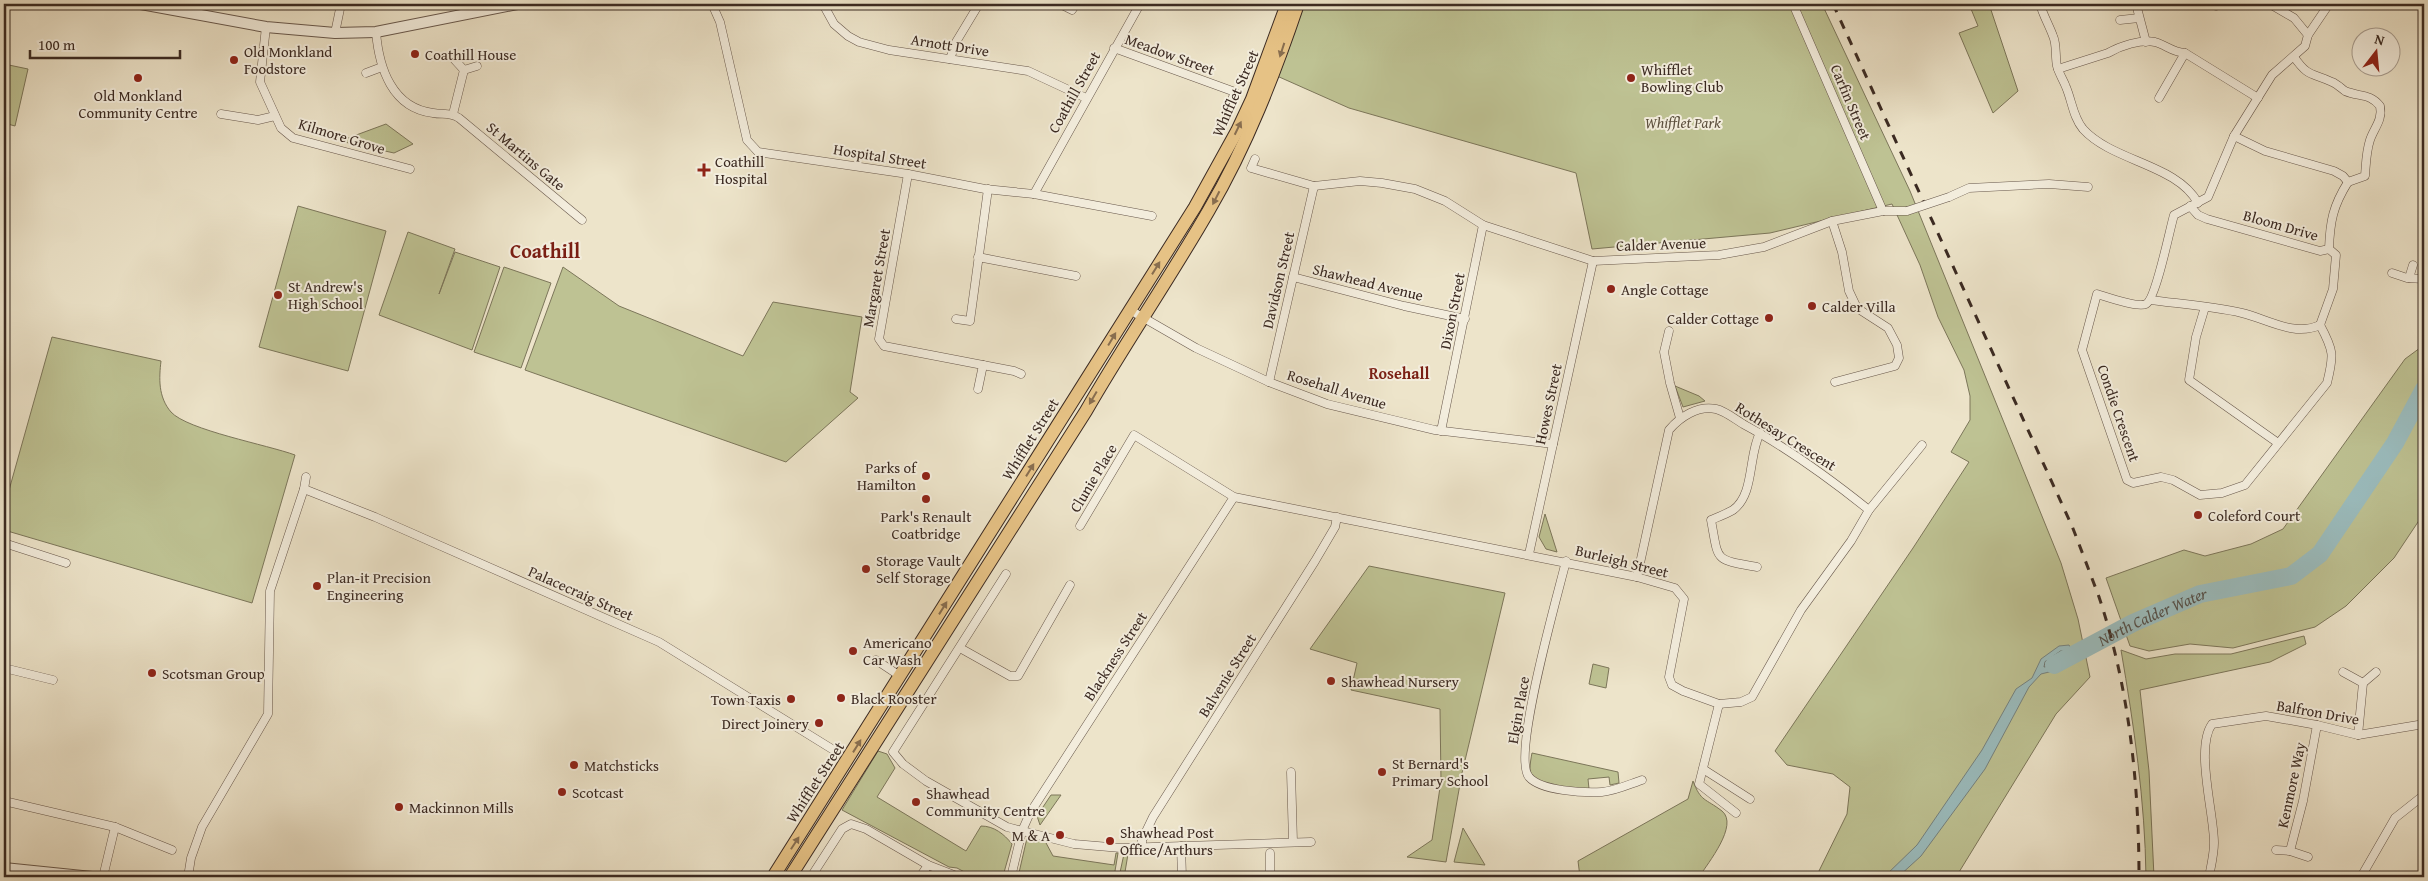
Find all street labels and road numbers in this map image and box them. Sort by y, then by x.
street label: Arnott Drive [909,28,991,62]
street label: Meadow Street [1122,28,1218,80]
street label: Whifflet Street [1207,46,1264,140]
street label: Coathill Street [1043,47,1105,137]
street label: Carfin Street [1826,61,1877,144]
street label: Kilmore Grove [296,113,388,159]
street label: St Martins Gate [482,117,570,195]
street label: Hospital Street [832,138,929,174]
street label: Bloom Drive [2241,204,2321,246]
street label: Margaret Street [857,226,895,329]
street label: Davidson Street [1257,229,1300,331]
street label: Calder Avenue [1616,232,1706,256]
street label: Shawhead Avenue [1311,258,1425,306]
street label: Dixon Street [1434,270,1470,351]
street label: Howes Street [1529,361,1567,446]
street label: Condie Crescent [2093,362,2146,465]
street label: Rosehall Avenue [1285,364,1389,414]
street label: Whifflet Street [997,393,1064,484]
street label: Rothesay Crescent [1732,397,1841,476]
street label: Clunie Place [1064,440,1122,516]
street label: Burleigh Street [1573,539,1672,583]
street label: Palacecraig Street [525,560,637,626]
street label: Blackness Street [1078,607,1152,705]
street label: Balvenie Street [1193,629,1261,721]
street label: Elgin Place [1502,675,1534,745]
street label: Balfron Drive [2275,694,2361,730]
street label: Whifflet Street [781,737,849,827]
street label: Kenmore Way [2272,740,2310,830]

